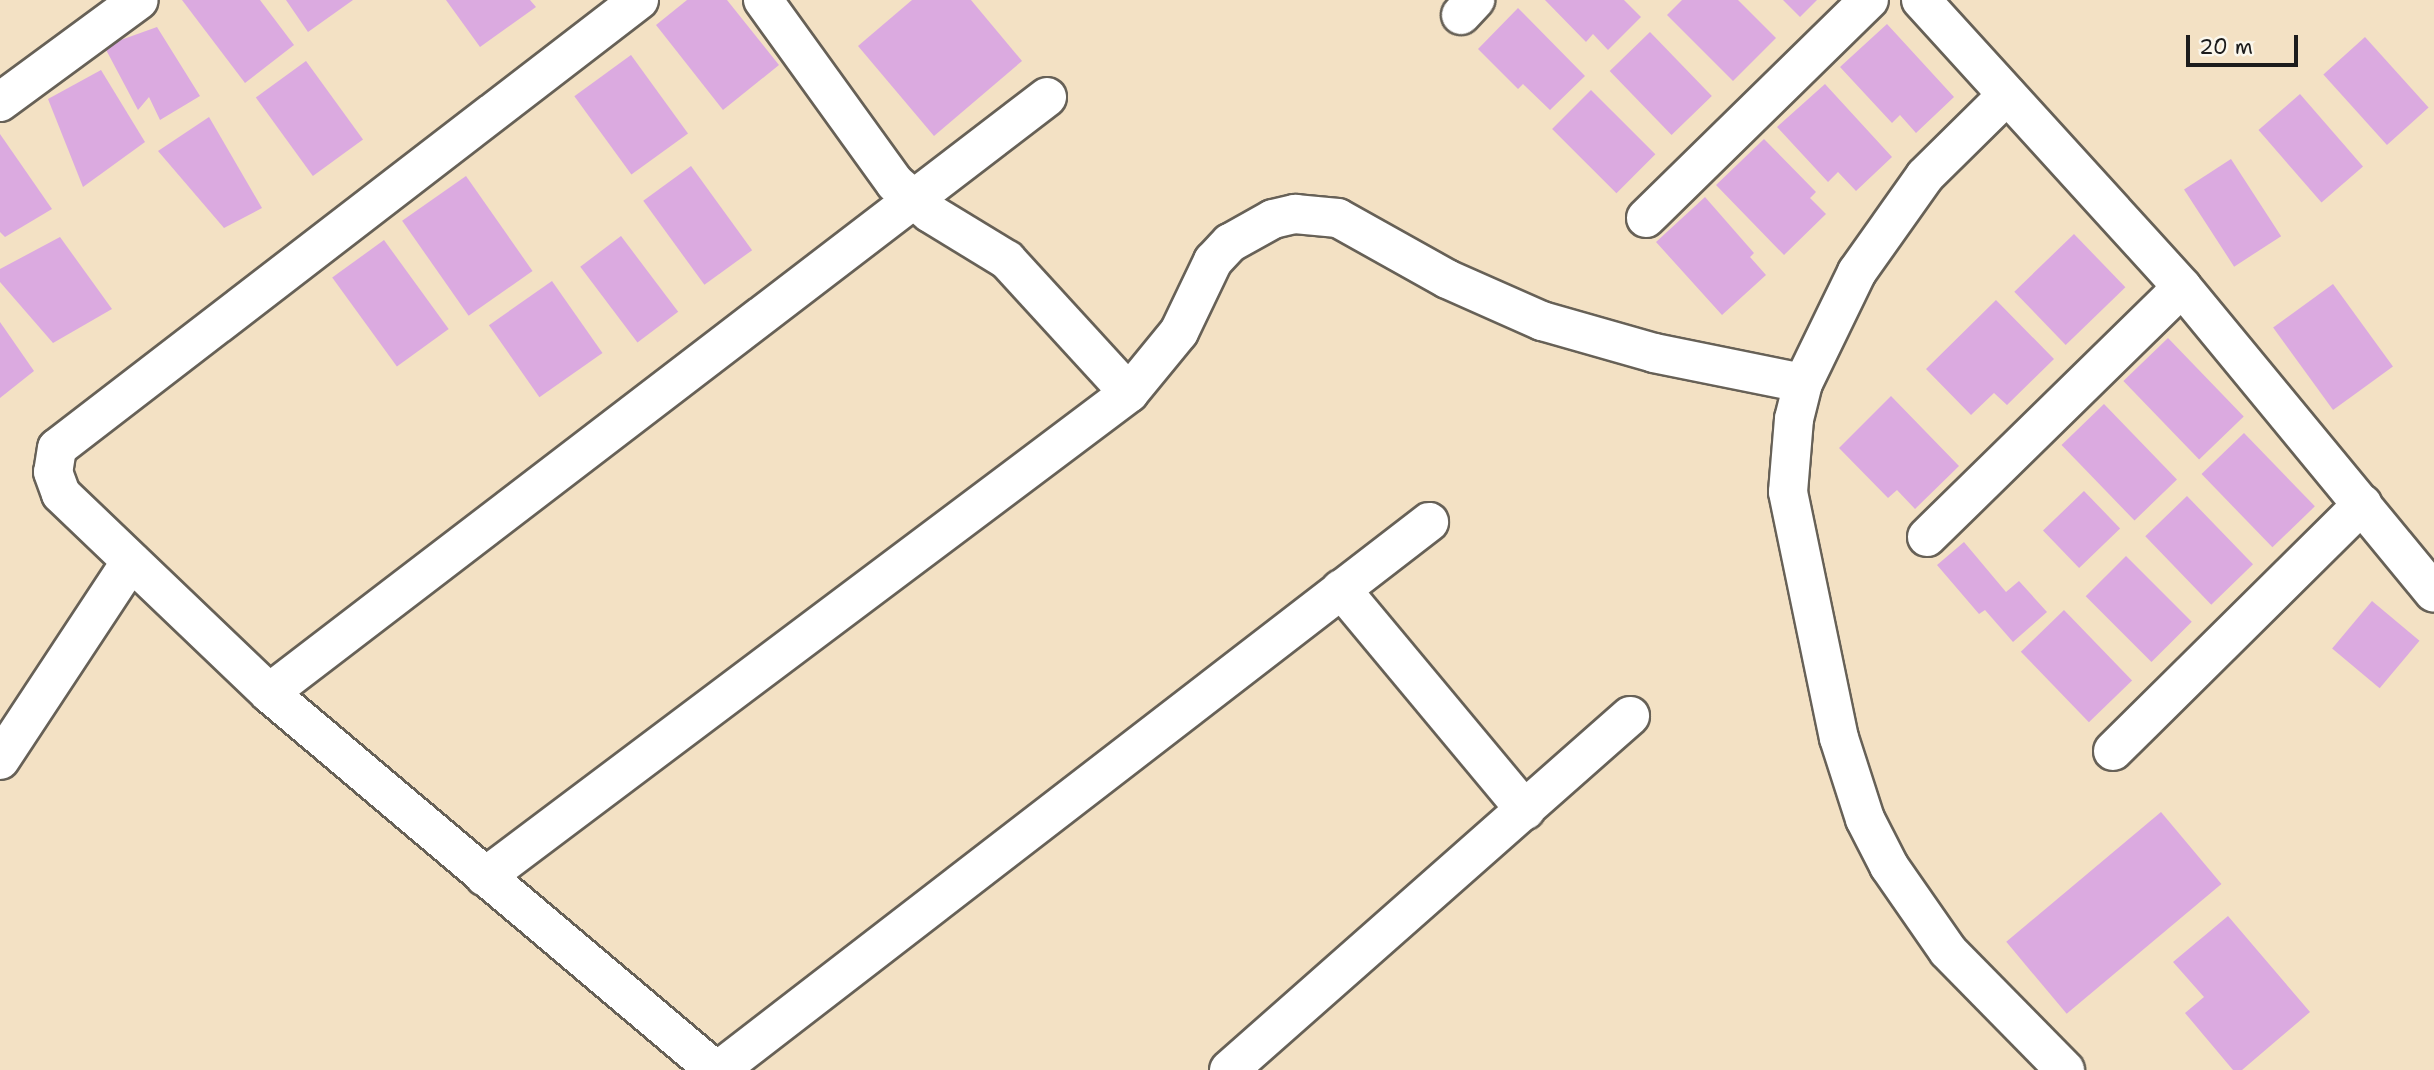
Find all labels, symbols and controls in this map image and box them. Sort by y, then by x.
scale bar [2189,21,2301,65]
text: 20 m [2199,33,2253,61]

